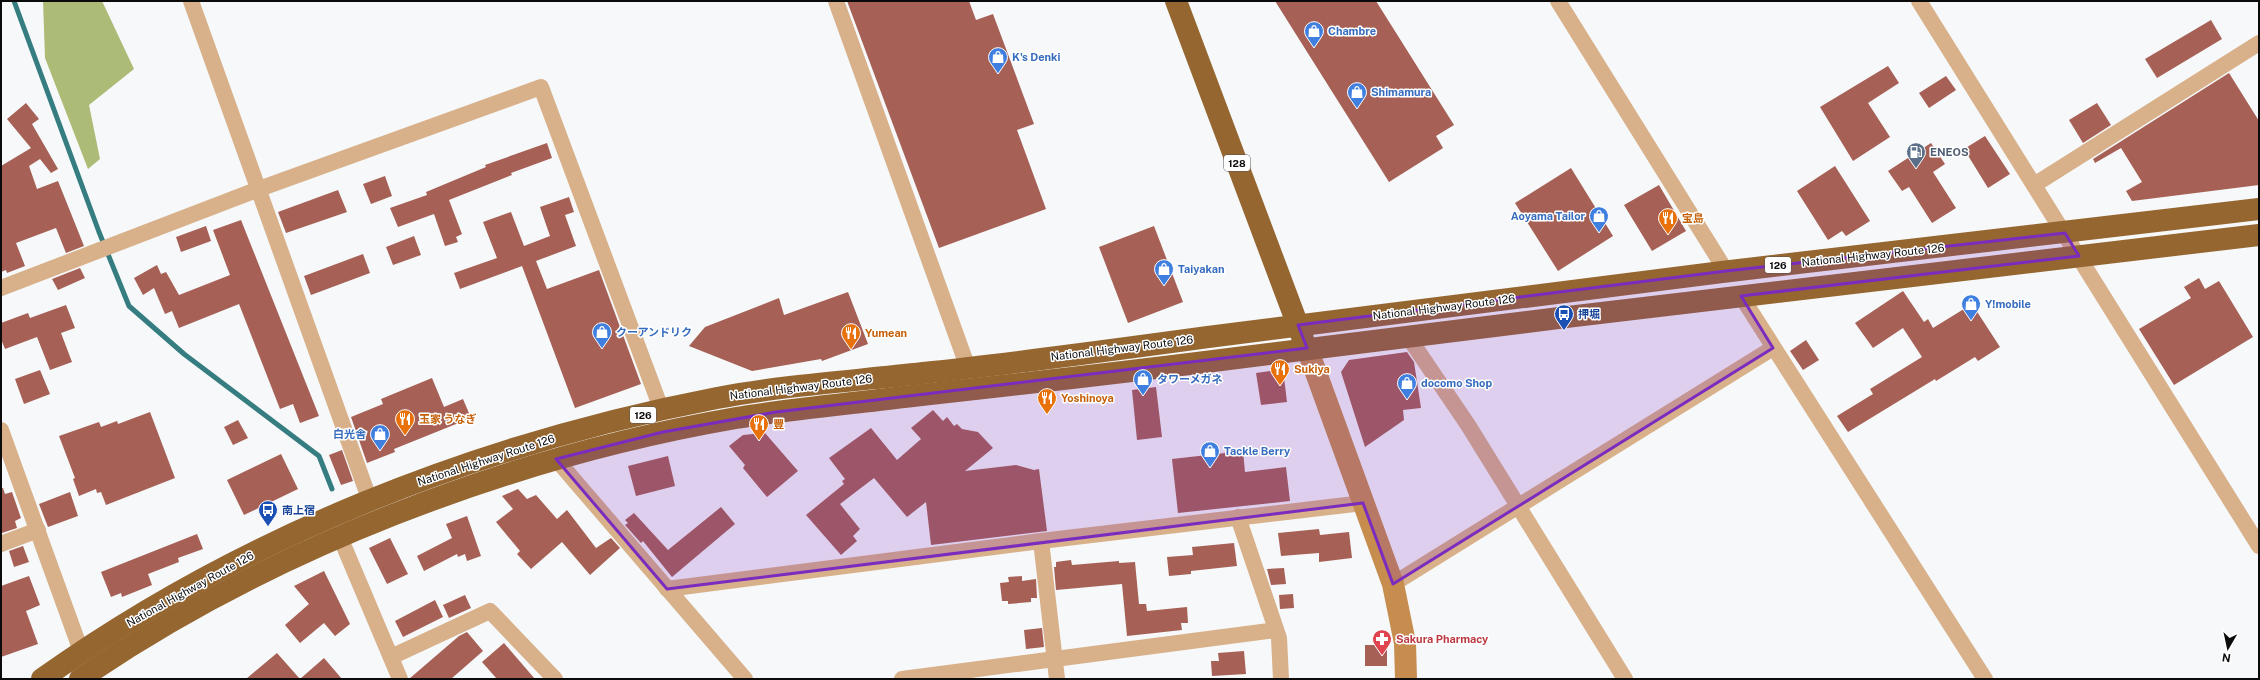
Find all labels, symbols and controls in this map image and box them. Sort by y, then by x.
shop icon: Chambre [1303,20,1325,48]
place label: Chambre [1328,25,1376,37]
shop icon: K's Denki [987,46,1009,74]
place label: K's Denki [1012,51,1060,63]
shop icon: Shimamura [1346,81,1368,109]
place label: Shimamura [1371,86,1431,98]
fuel station icon: ENEOS [1905,141,1927,169]
place label: ENEOS [1930,146,1969,158]
road number: 128 [1224,155,1250,171]
shop icon: Aoyama Tailor [1588,205,1610,233]
restaurant icon: 宝島 [1657,207,1679,235]
place label: Aoyama Tailor [1511,210,1585,222]
place label: 宝島 [1682,212,1704,224]
street label: National Highway Route 126 [1801,242,1945,268]
road number: 126 [1765,257,1791,273]
shop icon: Taiyakan [1153,258,1175,286]
place label: Taiyakan [1178,263,1224,275]
street label: National Highway Route 126 [1372,292,1516,322]
shop icon: Y!mobile [1960,293,1982,321]
place label: Y!mobile [1985,298,2031,310]
bus stop icon: 押堀 [1553,303,1575,331]
place label: 押堀 [1578,308,1600,320]
shop icon: クーアンドリク [591,321,613,349]
restaurant icon: Yumean [840,322,862,350]
place label: クーアンドリク [616,326,692,338]
place label: Yumean [865,327,907,339]
street label: National Highway Route 126 [1050,333,1194,363]
restaurant icon: Sukiya [1269,358,1291,386]
place label: Sukiya [1294,363,1330,375]
shop icon: タワーメガネ [1132,368,1154,396]
street label: National Highway Route 126 [729,372,873,402]
shop icon: docomo Shop [1396,372,1418,400]
place label: タワーメガネ [1157,373,1223,385]
place label: docomo Shop [1421,377,1492,389]
restaurant icon: Yoshinoya [1036,387,1058,415]
place label: Yoshinoya [1061,392,1114,404]
road number: 126 [630,407,656,423]
restaurant icon: 玉家 うなぎ [394,408,416,436]
place label: 玉家 うなぎ [419,413,476,425]
restaurant icon: 豐 [748,413,770,441]
place label: 豐 [773,418,784,430]
shop icon: 白光舎 [369,423,391,451]
place label: 白光舎 [333,428,367,440]
street label: National Highway Route 126 [416,432,556,488]
shop icon: Tackle Berry [1199,440,1221,468]
place label: Tackle Berry [1224,445,1291,457]
bus stop icon: 南上宿 [257,499,279,527]
place label: 南上宿 [282,504,315,516]
street label: National Highway Route 126 [124,549,256,629]
pharmacy icon: Sakura Pharmacy [1371,628,1393,656]
north arrow [2208,628,2248,668]
place label: Sakura Pharmacy [1396,633,1489,645]
text: N [2221,651,2232,664]

